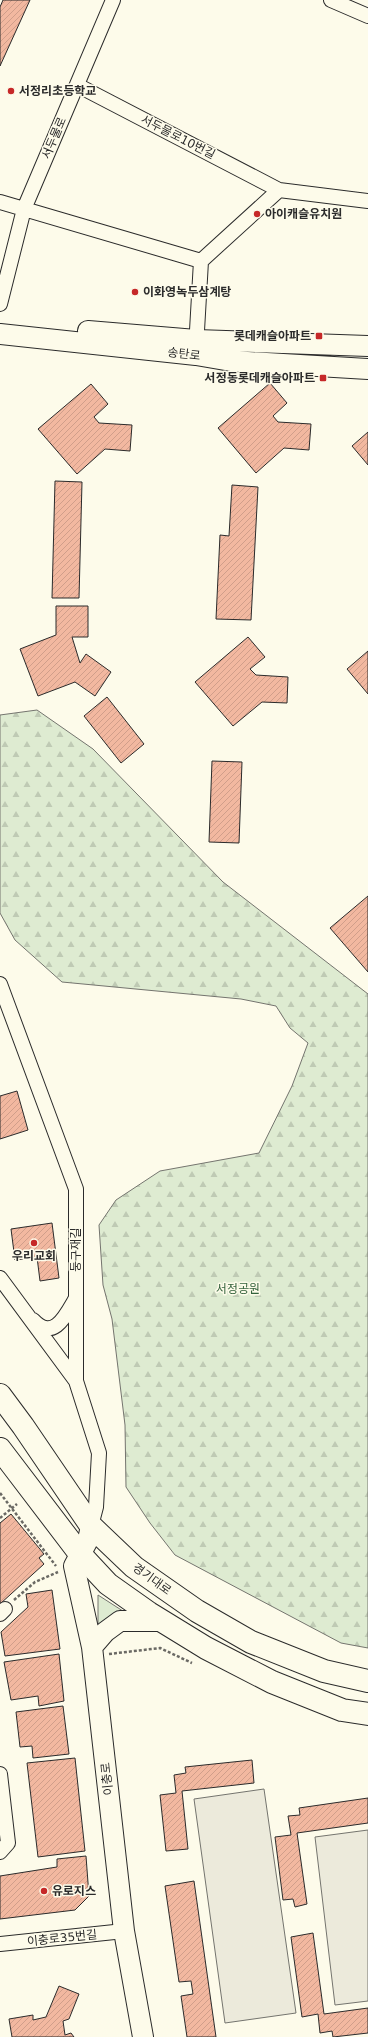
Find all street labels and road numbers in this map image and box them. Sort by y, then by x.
street label: 서두물로10번길 [139,112,217,162]
street label: 서두물로 [39,115,69,161]
street label: 송탄로 [167,345,201,363]
street label: 둥구재길 [69,1228,83,1272]
street label: 경기대로 [130,1560,174,1598]
street label: 이충로 [98,1762,116,1796]
street label: 이충로35번길 [26,1927,98,1949]

